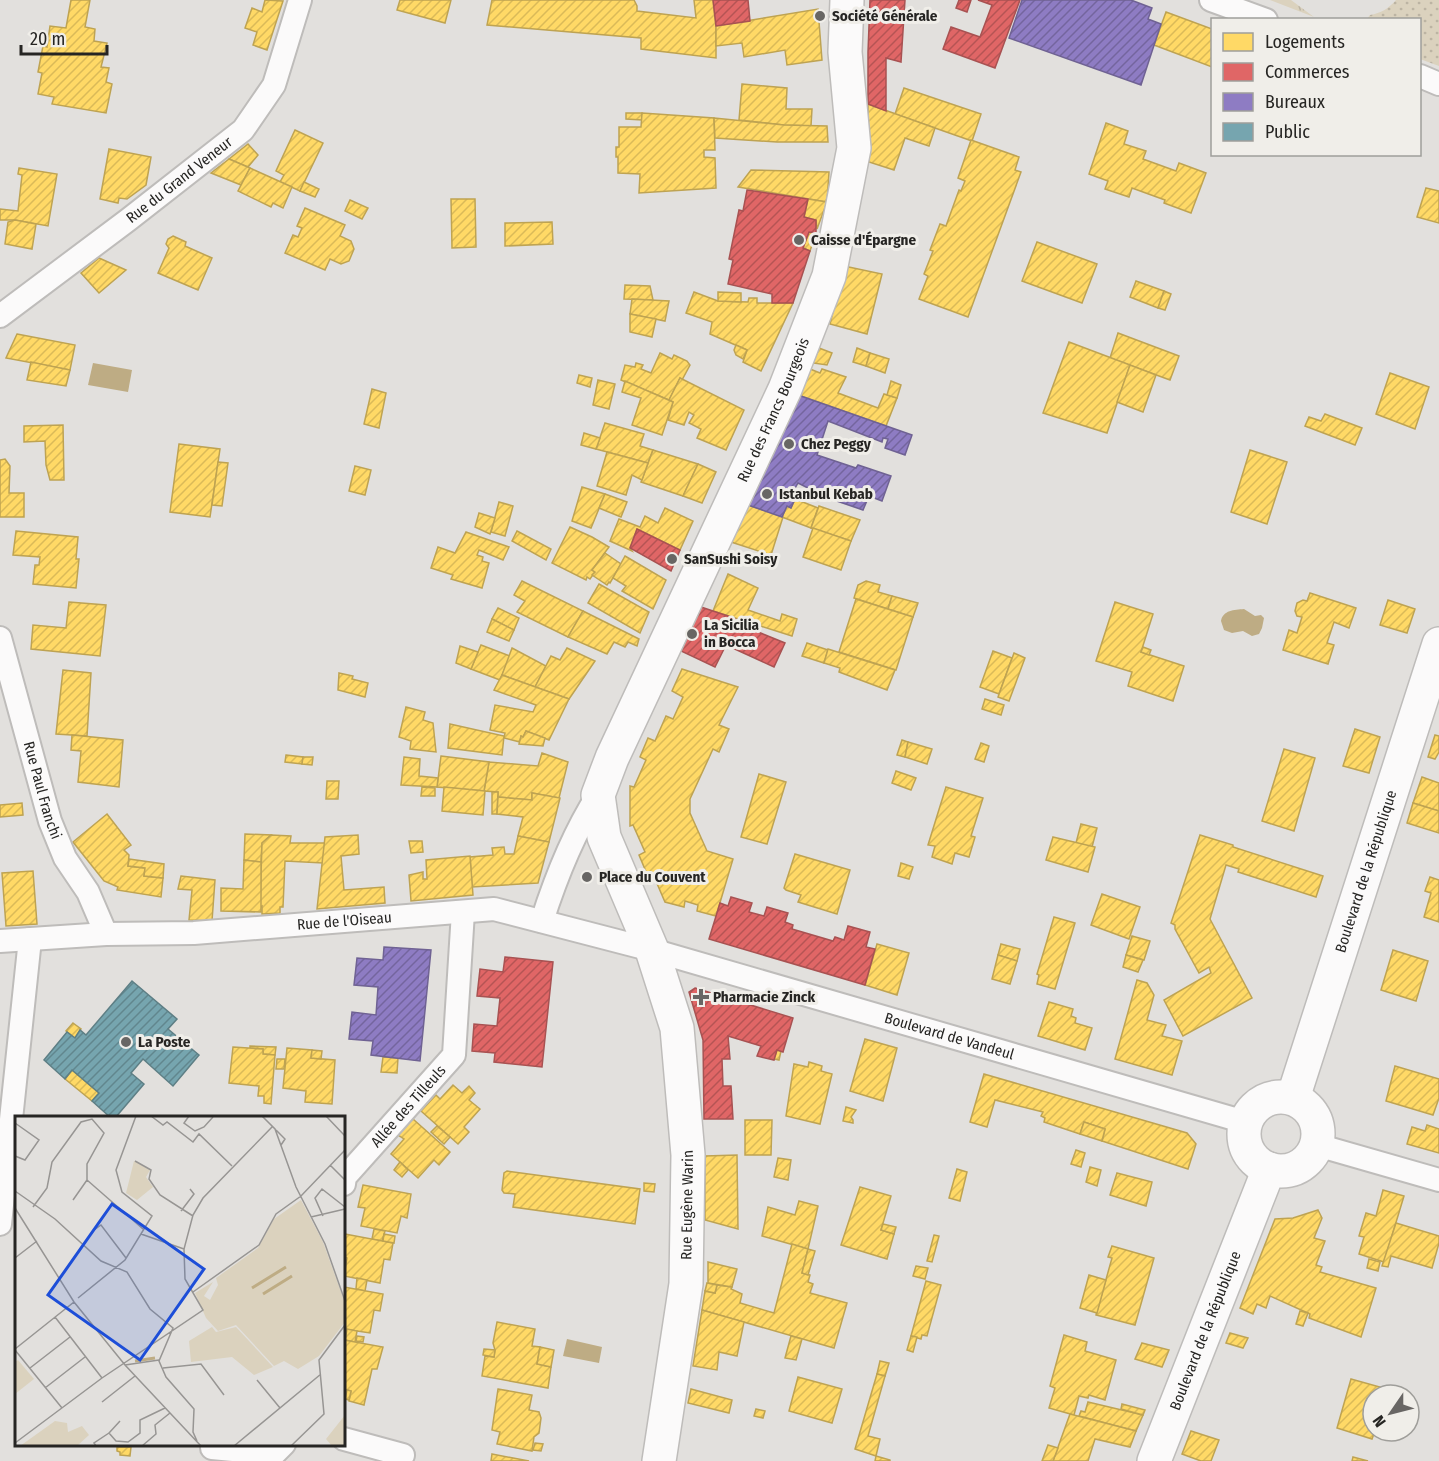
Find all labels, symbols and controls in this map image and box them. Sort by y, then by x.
place label: Société Générale [832,7,938,25]
marker: Société Générale [813,9,827,23]
scale bar [21,18,106,56]
legend [1211,18,1421,156]
text: 20 m [30,28,65,50]
text: Logements [1265,31,1345,53]
text: Commerces [1265,61,1350,83]
text: Bureaux [1265,91,1325,113]
text: Public [1265,121,1310,143]
street label: Rue du Grand Veneur [123,132,236,227]
place label: Caisse d'Épargne [811,231,916,249]
marker: Caisse d'Épargne [792,233,806,247]
street label: Rue des Francs Bourgeois [734,335,813,485]
place label: Chez Peggy [801,435,872,453]
marker: Chez Peggy [782,437,796,451]
place label: Istanbul Kebab [779,485,873,503]
marker: Istanbul Kebab [760,487,774,501]
place label: SanSushi Soisy [684,550,778,568]
marker: SanSushi Soisy [665,552,679,566]
place label: La Sicilia in Bocca [704,616,760,651]
marker: La Sicilia in Bocca [685,627,699,641]
street label: Rue Paul Franchi [20,739,65,842]
street label: Boulevard de la République [1331,788,1400,955]
place label: Place du Couvent [599,868,706,886]
marker: Place du Couvent [580,870,594,884]
street label: Rue de l'Oiseau [296,908,392,934]
place label: Pharmacie Zinck [713,988,815,1006]
marker: Pharmacie Zinck [694,990,708,1004]
street label: Boulevard de Vandeul [882,1009,1016,1064]
place label: La Poste [138,1033,191,1051]
marker: La Poste [119,1035,133,1049]
street label: Allée des Tilleuls [367,1062,450,1151]
inset map [15,1116,345,1446]
street label: Rue Eugène Warin [677,1149,697,1260]
street label: Boulevard de la République [1166,1249,1245,1413]
north arrow [1361,1383,1421,1443]
text: N [1369,1412,1390,1431]

